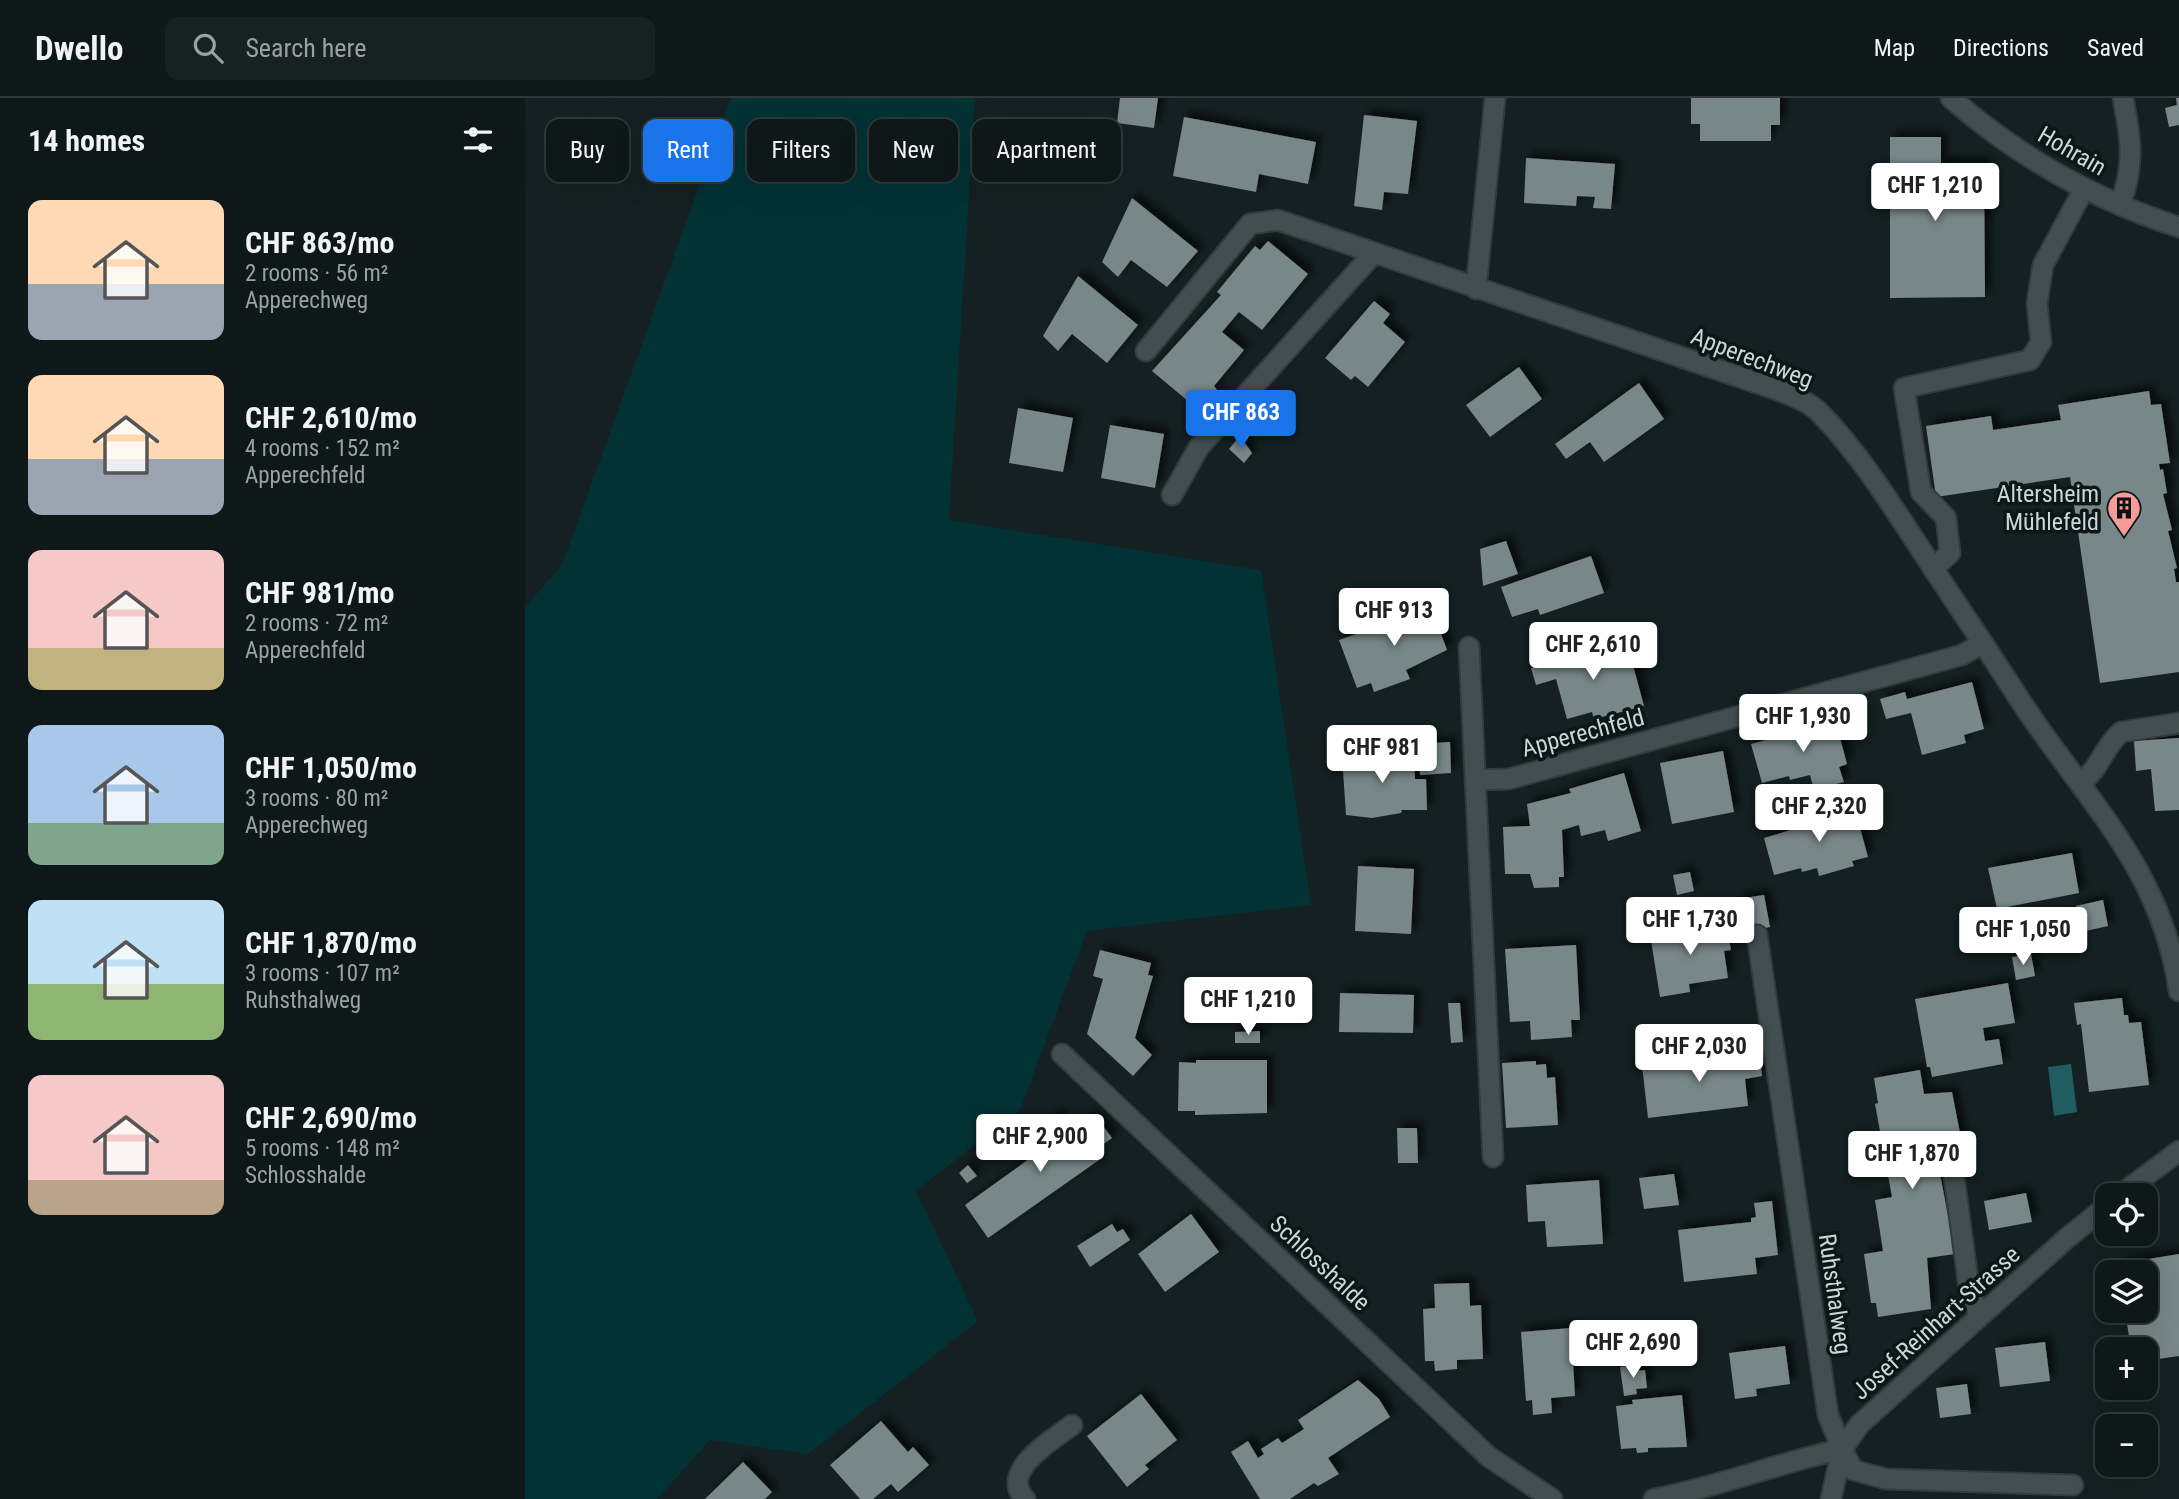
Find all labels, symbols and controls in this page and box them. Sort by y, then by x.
search box [165,17,655,80]
text: Dwello [35,29,123,68]
icon: search [189,29,227,67]
text: Search here [245,33,366,63]
text: Map [1874,34,1915,62]
text: Directions [1953,34,2049,62]
text: Saved [2087,34,2144,62]
chip: Buy [546,119,629,182]
chip: Rent [643,119,733,182]
chip: Filters [747,119,855,182]
chip: New [869,119,958,182]
chip: Apartment [972,119,1121,182]
street label: Hohrain [2033,120,2111,182]
icon: filters [459,121,497,159]
text: 14 homes [28,123,145,158]
pin: CHF 1,210 [1855,164,2015,223]
text: CHF 1,210 [1887,172,1983,199]
text: CHF 863/mo [245,225,394,260]
icon: home [84,228,168,312]
text: 2 rooms · 56 m² [245,260,388,287]
text: Apperechweg [245,287,368,314]
street label: Apperechweg [1687,322,1817,394]
pin: CHF 863 [1176,390,1306,450]
text: CHF 863 [1202,399,1280,426]
text: CHF 2,610/mo [245,400,417,435]
icon: home [84,403,168,487]
text: 4 rooms · 152 m² [245,435,400,462]
text: Apperechfeld [245,462,366,489]
place label: Altersheim Mühlefeld [1997,480,2099,536]
building icon: Altersheim Mühlefeld [2105,489,2143,538]
text: CHF 981/mo [245,575,394,610]
icon: home [84,578,168,662]
pin: CHF 913 [1329,588,1459,648]
text: CHF 913 [1355,597,1433,624]
text: 2 rooms · 72 m² [245,610,388,637]
pin: CHF 2,610 [1513,622,1673,682]
text: CHF 2,610 [1545,631,1641,658]
text: Apperechfeld [245,637,366,664]
pin: CHF 1,930 [1723,694,1883,754]
street label: Apperechfeld [1519,703,1647,763]
text: CHF 1,930 [1755,703,1851,730]
pin: CHF 981 [1317,726,1447,785]
text: CHF 981 [1343,734,1421,761]
text: CHF 1,050/mo [245,750,417,785]
icon: home [84,753,168,837]
pin: CHF 2,320 [1739,784,1899,844]
text: 3 rooms · 80 m² [245,785,388,812]
text: CHF 2,320 [1771,793,1867,820]
text: Apperechweg [245,812,368,839]
pin: CHF 1,730 [1610,898,1770,957]
text: CHF 1,730 [1642,906,1738,933]
pin: CHF 1,050 [1943,908,2103,967]
text: CHF 1,050 [1975,916,2071,943]
text: CHF 1,870/mo [245,925,417,960]
icon: home [84,928,168,1012]
text: 3 rooms · 107 m² [245,960,400,987]
pin: CHF 1,210 [1168,978,1328,1037]
text: CHF 1,210 [1200,986,1296,1013]
text: Ruhsthalweg [245,987,361,1014]
pin: CHF 2,030 [1619,1024,1779,1084]
text: CHF 2,030 [1651,1033,1747,1060]
text: CHF 2,690/mo [245,1100,417,1135]
icon: home [84,1103,168,1187]
pin: CHF 2,900 [960,1114,1120,1174]
text: CHF 2,900 [992,1123,1088,1150]
pin: CHF 1,870 [1832,1132,1992,1191]
text: 5 rooms · 148 m² [245,1135,400,1162]
text: CHF 1,870 [1864,1140,1960,1167]
text: Schlosshalde [245,1162,366,1189]
map controls [2095,1183,2158,1477]
button: locate [2095,1183,2158,1246]
street label: Schlosshalde [1264,1210,1376,1316]
street label: Ruhsthalweg [1813,1232,1857,1356]
street label: Josef-Reinhart-Strasse [1847,1240,2025,1406]
button: layers [2095,1260,2158,1323]
pin: CHF 2,690 [1553,1320,1713,1380]
text: CHF 2,690 [1585,1329,1681,1356]
button: + [2095,1337,2158,1400]
button: − [2095,1414,2158,1477]

